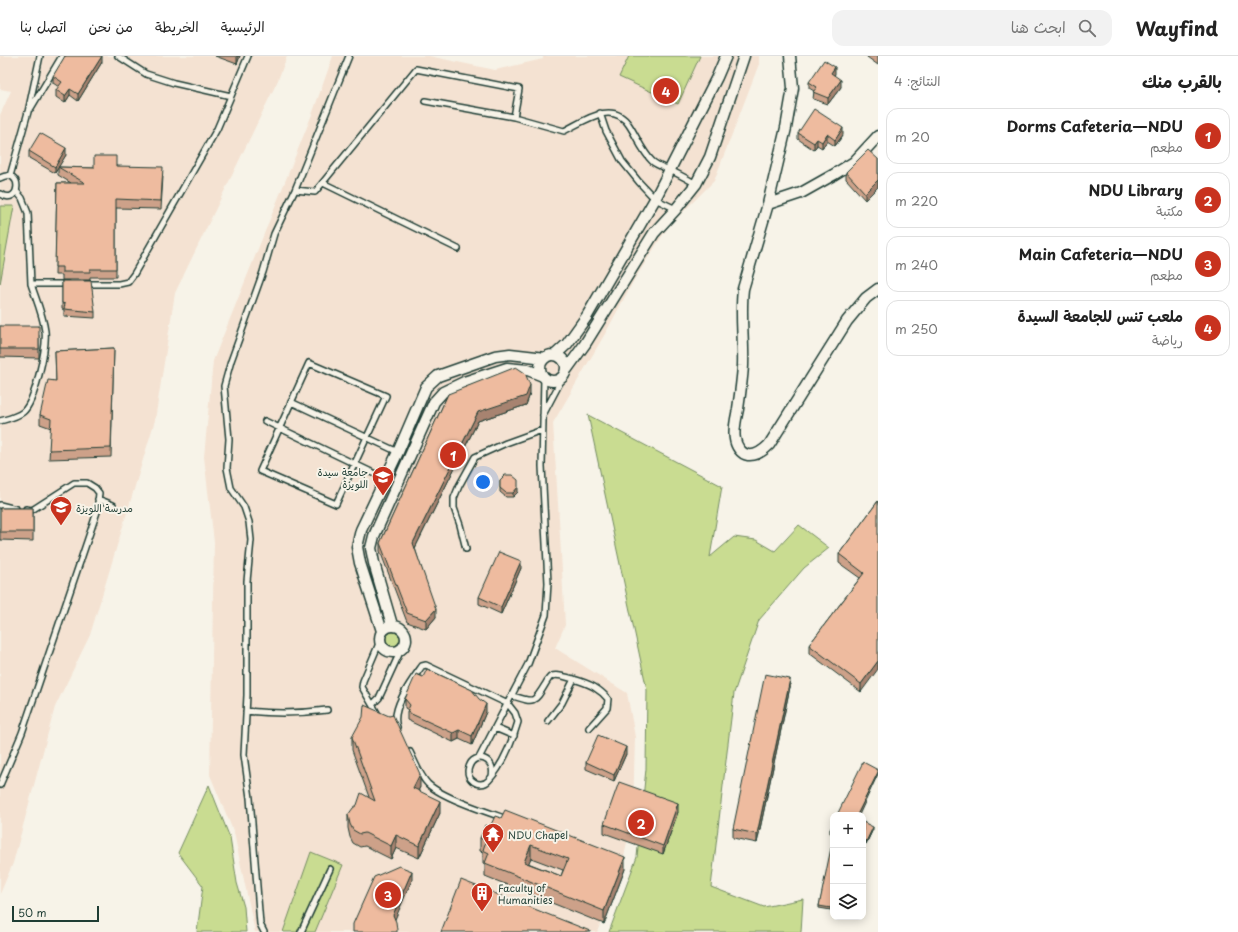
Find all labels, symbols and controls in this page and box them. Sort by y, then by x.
search box [832,10,1112,46]
text: Wayfind [1136,14,1218,42]
text: ابحث هنا [1011,15,1066,38]
text: اتصل بنا [20,16,66,37]
text: من نحن [88,16,133,37]
text: الخريطة [155,16,199,37]
text: الرئيسية [221,16,265,37]
icon: search [1076,17,1098,39]
text: بالقرب منك [1142,68,1222,94]
text: النتائج: 4 [894,71,941,90]
pin: 4 [653,76,679,106]
text: Dorms Cafeteria—NDU [1007,114,1183,137]
text: 20 m [895,127,930,146]
text: 1 [1205,127,1211,146]
text: مطعم [1150,137,1183,156]
text: NDU Library [1088,178,1183,201]
text: 220 m [895,191,938,210]
text: 2 [1203,191,1213,210]
text: مكتبة [1156,201,1183,220]
text: Main Cafeteria—NDU [1019,242,1183,265]
text: 240 m [895,255,938,274]
text: 3 [1204,255,1212,274]
text: مطعم [1150,265,1183,284]
text: ملعب تنس للجامعة السيدة [1018,304,1183,327]
text: 250 m [895,319,938,338]
text: 4 [1204,319,1212,338]
text: رياضة [1152,330,1183,349]
pin: 1 [440,440,466,470]
place label: جامعة سيدة اللويزة [318,464,368,491]
school or university icon: جامعة سيدة اللويزة [370,464,396,497]
your location [473,472,493,492]
school or university icon: مدرسة اللويزة [48,494,74,527]
place label: مدرسة اللويزة [76,500,133,515]
pin: 2 [628,808,654,838]
map controls [830,812,866,920]
button: + [830,812,866,848]
temple icon: NDU Chapel [480,821,506,854]
place label: NDU Chapel [508,827,568,842]
button: − [830,848,866,884]
pin: 3 [375,880,401,910]
building icon: Faculty of Humanities [469,880,495,913]
place label: Faculty of Humanities [498,880,553,907]
button: layers [830,884,866,920]
scale bar [12,904,99,923]
text: 50 m [18,904,47,921]

